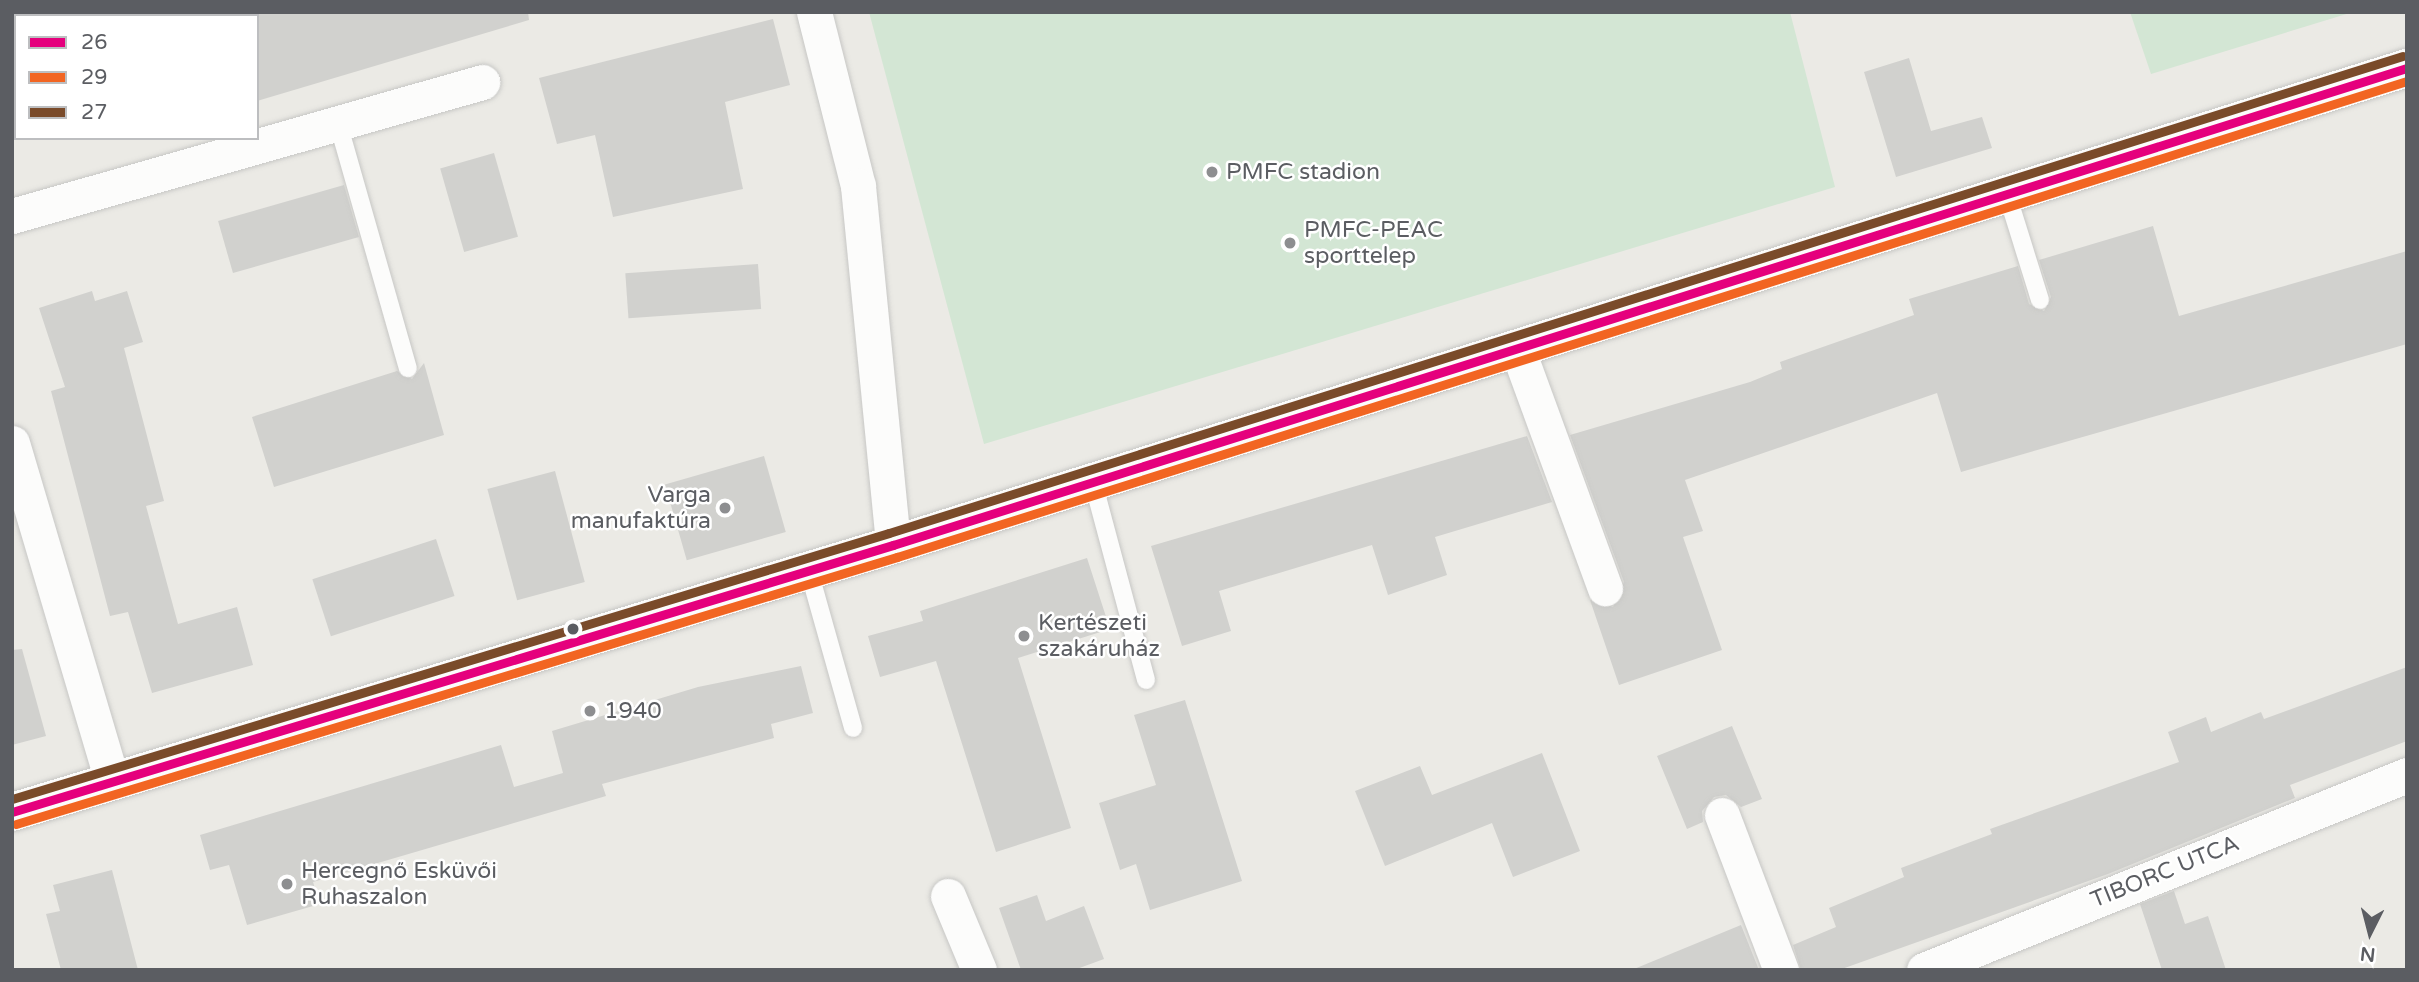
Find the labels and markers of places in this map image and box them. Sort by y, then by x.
place label: PMFC stadion [1226,158,1380,186]
marker: PMFC stadion [1204,164,1220,180]
place label: PMFC-PEAC sporttelep [1304,216,1443,270]
marker: PMFC-PEAC sporttelep [1282,235,1298,251]
place label: Varga manufaktúra [571,481,711,535]
marker: Varga manufaktúra [717,500,733,516]
place label: Kertészeti szakáruház [1038,609,1160,663]
unlabelled marker [566,622,580,636]
marker: Kertészeti szakáruház [1016,628,1032,644]
place label: 1940 [604,697,662,725]
marker: 1940 [582,703,598,719]
place label: Hercegnő Esküvői Ruhaszalon [301,857,497,911]
marker: Hercegnő Esküvői Ruhaszalon [279,876,295,892]

